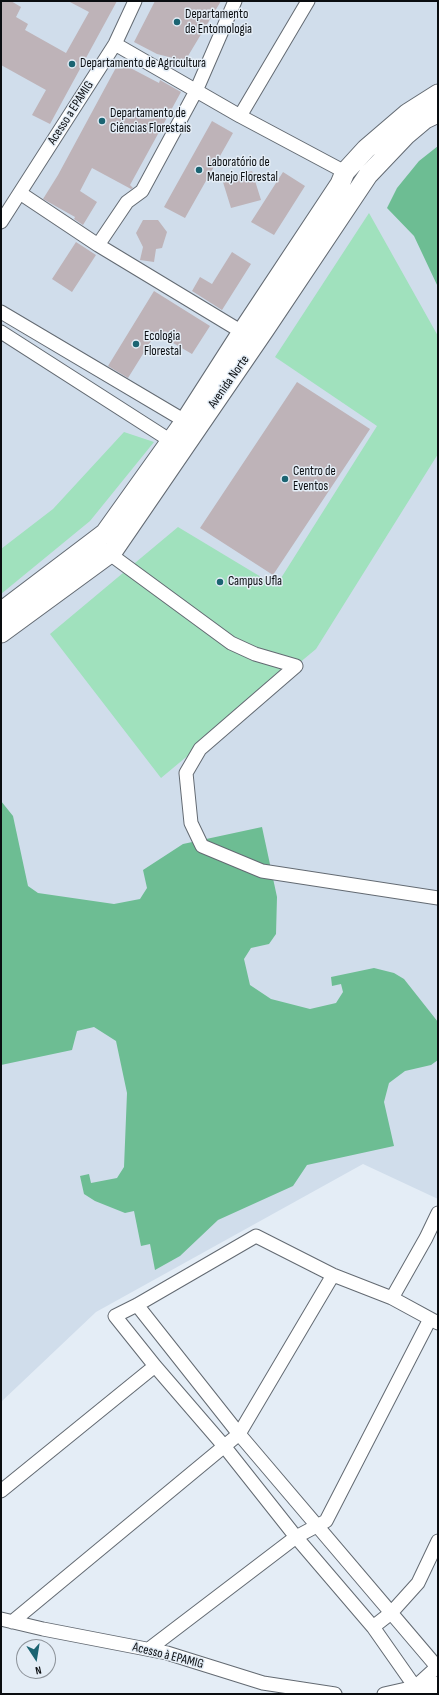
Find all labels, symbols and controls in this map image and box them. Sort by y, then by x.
place label: Departamento de Entomologia [185,7,252,38]
marker: Departamento de Entomologia [172,17,182,27]
place label: Departamento de Agricultura [80,56,206,72]
marker: Departamento de Agricultura [67,59,77,69]
street label: Acesso a EPAMIG [45,78,97,148]
place label: Departamento de Ciências Florestais [110,106,191,137]
marker: Departamento de Ciências Florestais [97,116,107,126]
place label: Laboratório de Manejo Florestal [207,155,278,186]
marker: Laboratório de Manejo Florestal [194,165,204,175]
place label: Ecologia Florestal [144,329,181,360]
marker: Ecologia Florestal [131,339,141,349]
street label: Avenida Norte [205,353,253,411]
place label: Centro de Eventos [293,464,336,495]
marker: Centro de Eventos [280,474,290,484]
place label: Campus Ufla [228,574,282,590]
marker: Campus Ufla [215,577,225,587]
north arrow [16,1639,56,1679]
street label: Acesso à EPAMIG [131,1640,205,1672]
text: N [34,1663,43,1677]

